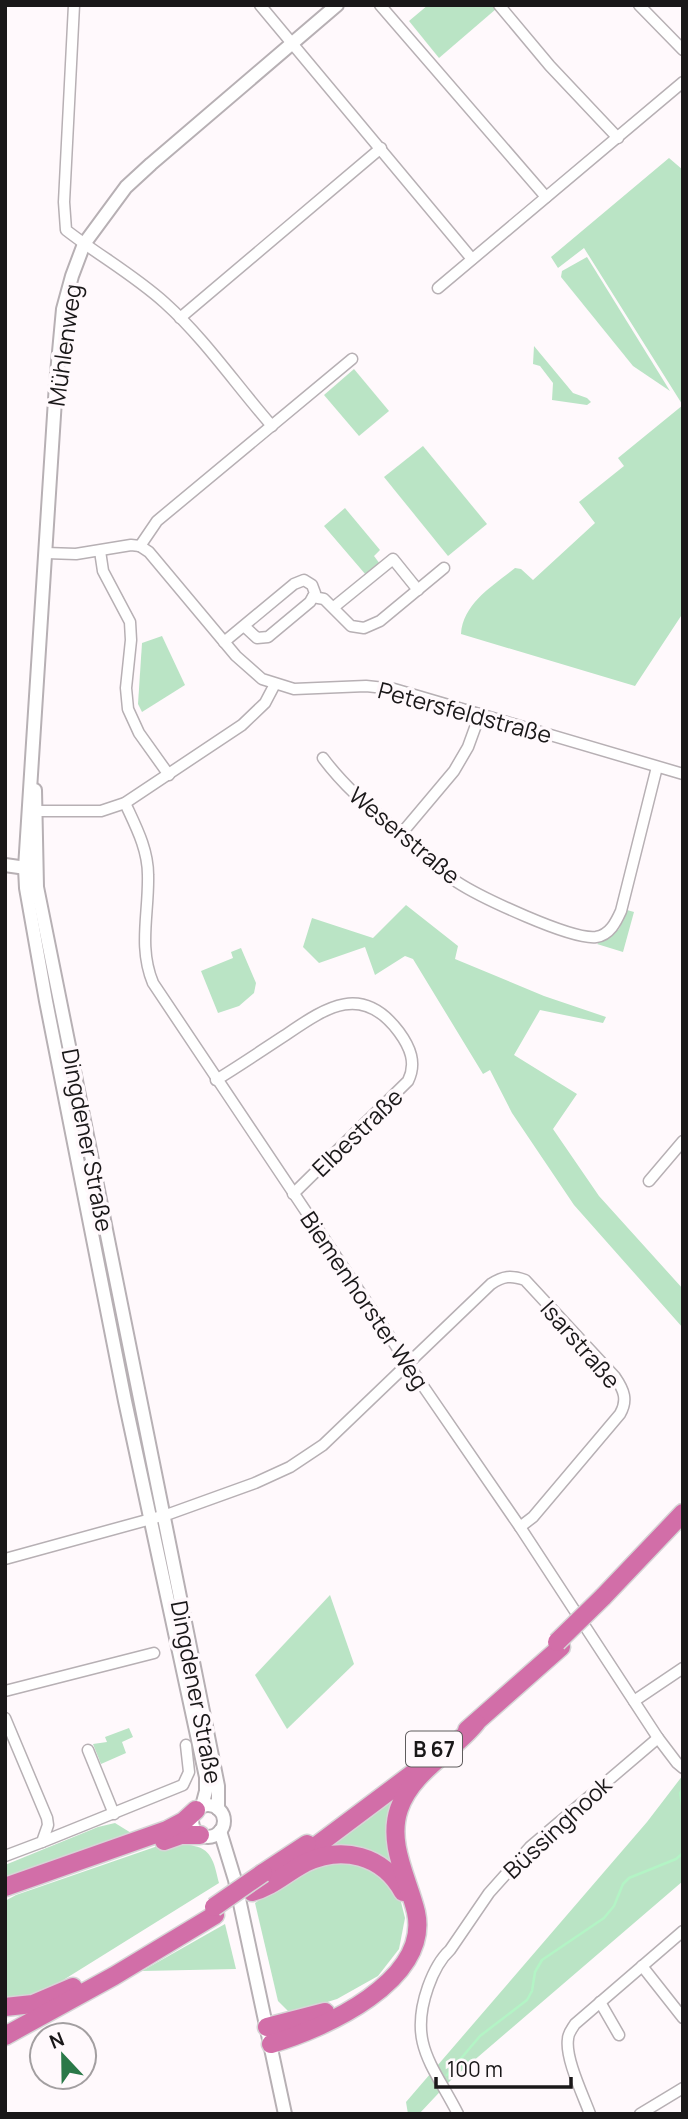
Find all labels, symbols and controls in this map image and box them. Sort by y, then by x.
street label: Mühlenweg [40,282,88,408]
street label: Petersfeldstraße [375,673,555,751]
street label: Weserstraße [343,779,467,891]
street label: Dingdener Straße [55,1046,121,1234]
street label: Elbestraße [305,1081,409,1183]
street label: Biemenhorster Weg [294,1205,436,1395]
street label: Isarstraße [534,1293,628,1395]
street label: Dingdener Straße [164,1598,230,1786]
road number: B 67 [406,1732,462,1766]
street label: Büssinghook [496,1768,618,1885]
north arrow [28,2021,98,2091]
text: N [45,2026,68,2055]
scale bar [436,2046,571,2090]
text: 100 m [447,2055,503,2083]

